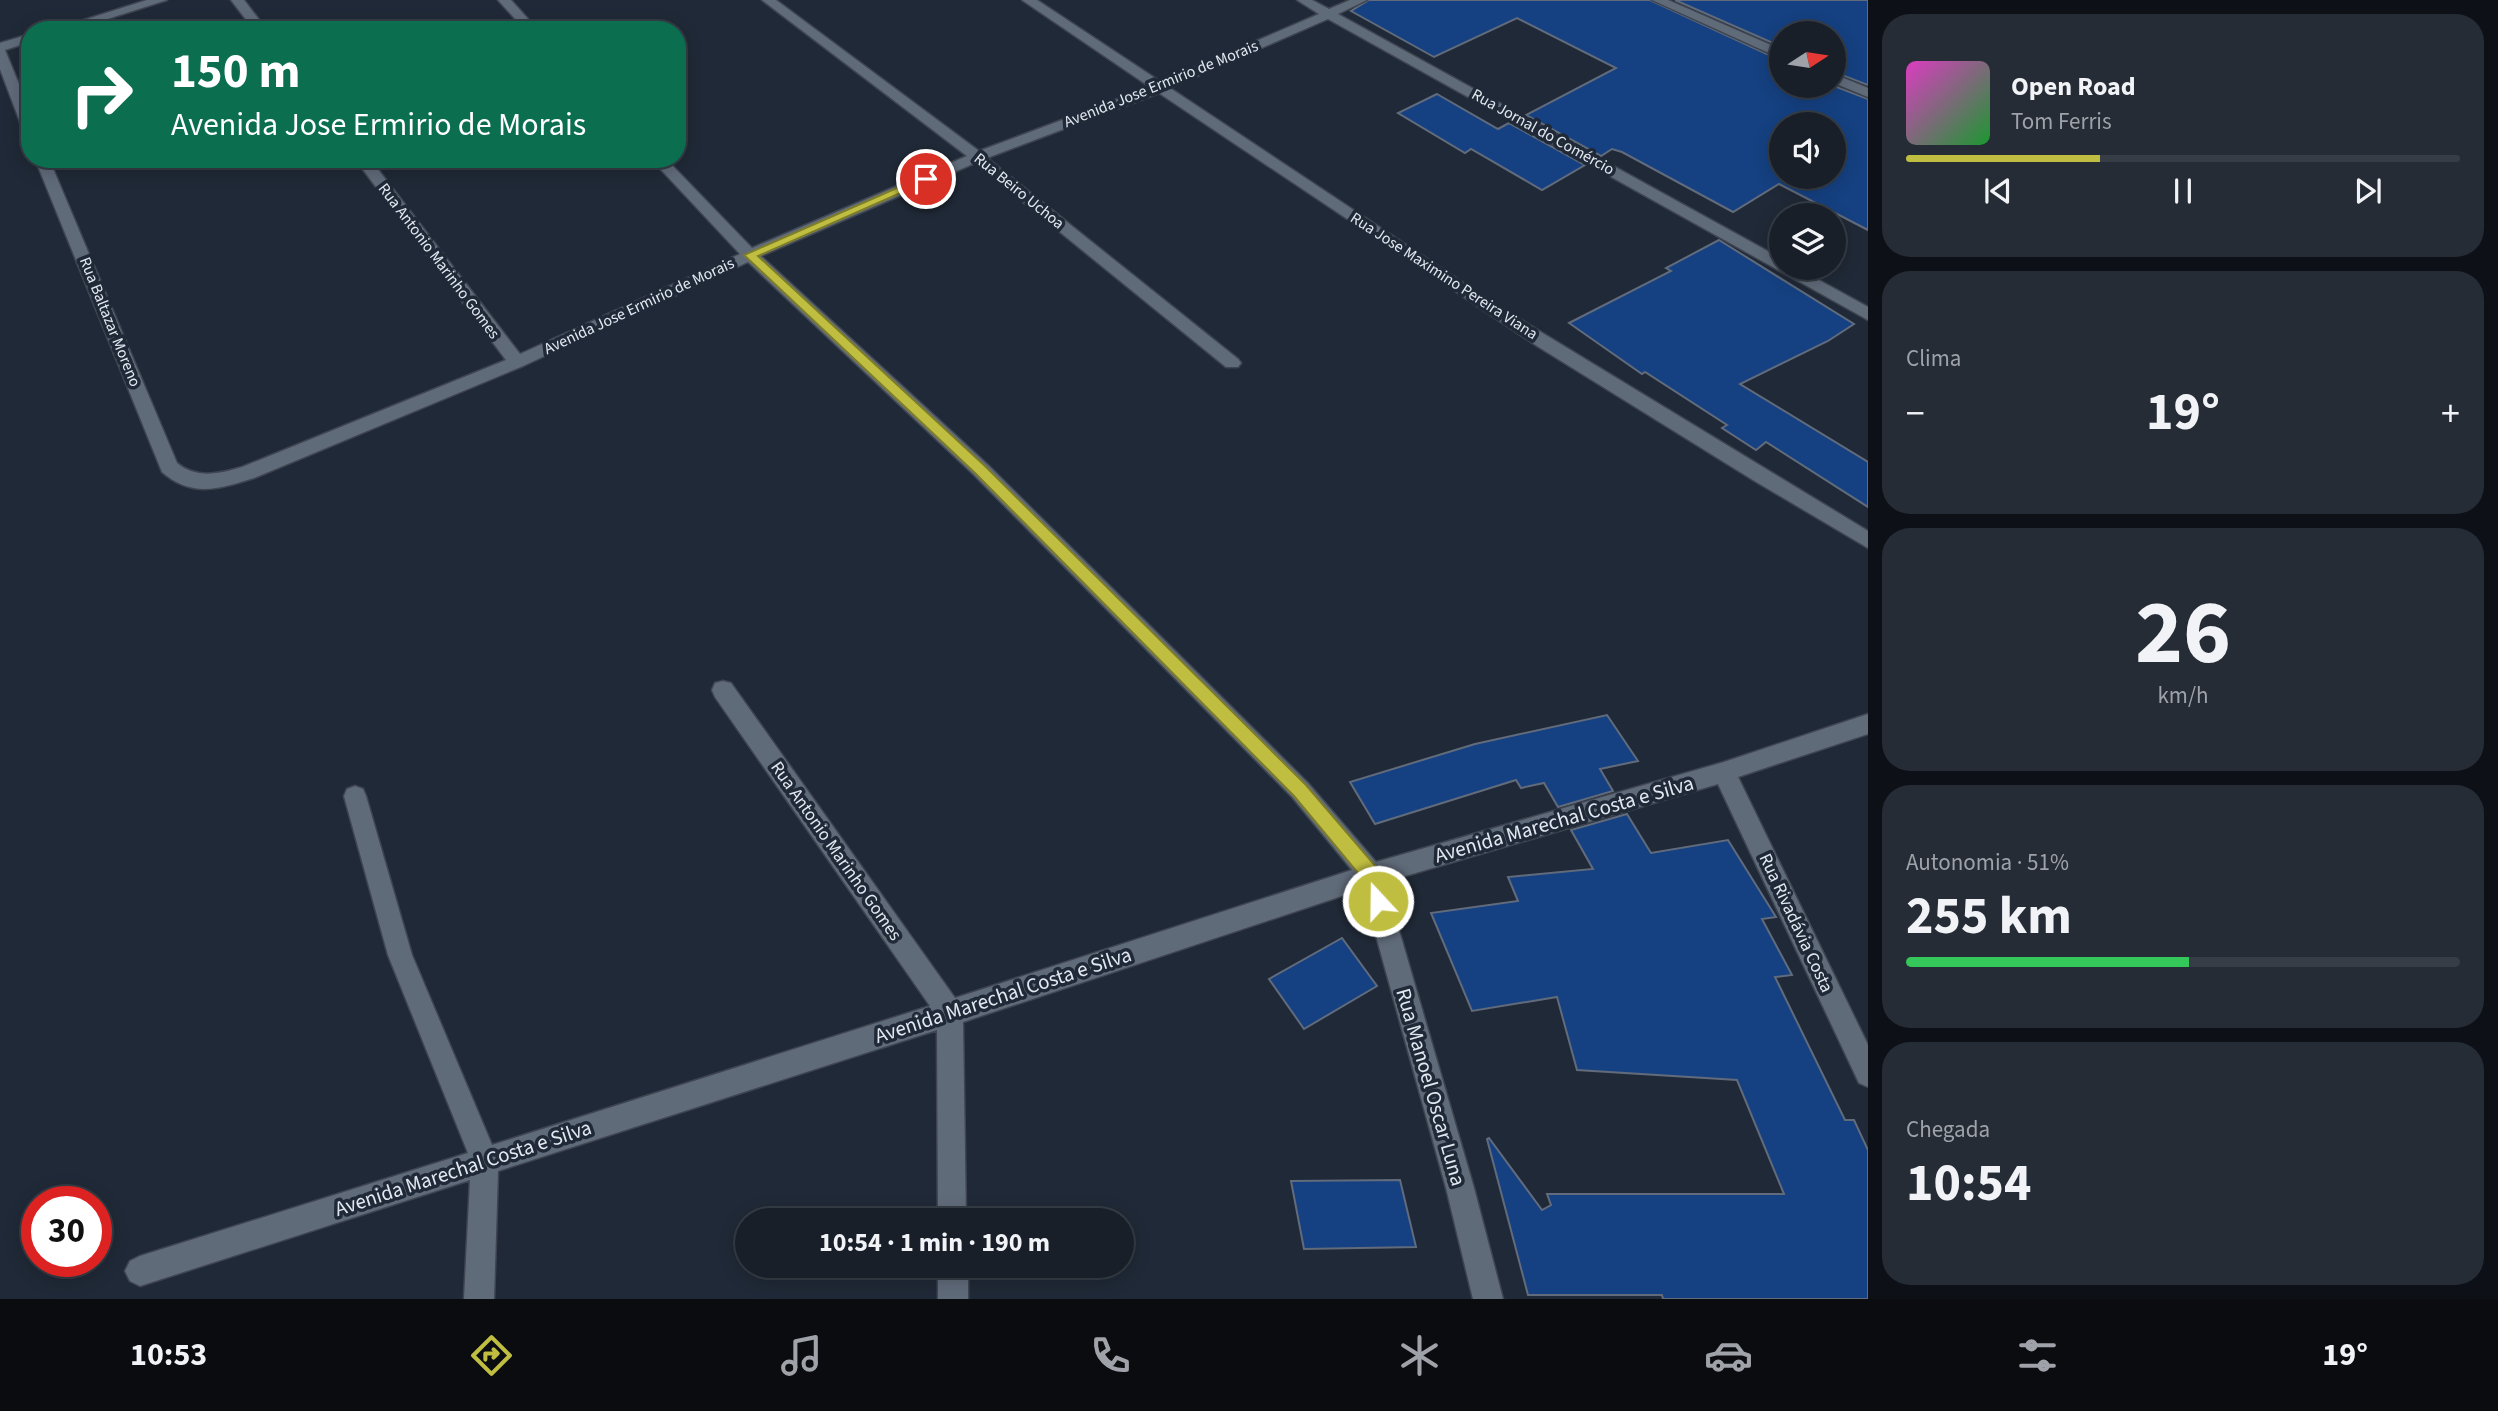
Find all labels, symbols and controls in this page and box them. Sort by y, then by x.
north arrow [1769,21,1846,98]
map controls [1769,21,1846,280]
street label: Avenida Jose Ermirio de Morais [1061,35,1262,133]
text: 150 m [171,37,300,107]
icon: right [56,49,147,140]
text: Open Road [2011,68,2136,105]
street label: Rua Jornal do Comércio [1468,84,1618,180]
text: Avenida Jose Ermirio de Morais [171,102,586,148]
text: Tom Ferris [2011,105,2112,138]
button: sound [1769,112,1846,189]
street label: Rua Beiro Uchoa [969,148,1069,234]
pin [896,149,956,209]
icon: arrive [907,160,945,198]
icon: previous [1979,172,2017,210]
icon: pause [2164,172,2202,210]
icon: next [2349,172,2387,210]
street label: Rua Antonio Marinho Gomes [373,179,505,344]
button: layers [1769,203,1846,280]
street label: Rua Jose Maximino Pereira Viana [1346,207,1542,345]
street label: Avenida Jose Ermirio de Morais [540,252,738,360]
street label: Rua Baltazar Moreno [74,254,146,390]
text: Clima [1906,342,1961,375]
text: 19° [2146,376,2220,450]
text: − [1906,387,1925,441]
text: + [2441,387,2460,441]
text: 26 [2135,569,2231,698]
text: km/h [2157,679,2209,712]
street label: Rua Antonio Marinho Gomes [764,756,908,946]
street label: Avenida Marechal Costa e Silva [1431,768,1697,870]
text: Autonomia · 51% [1906,846,2069,879]
street label: Rua Rivadávia Costa [1753,849,1839,997]
position arrow [1341,864,1415,938]
text: 255 km [1906,880,2072,954]
street label: Avenida Marechal Costa e Silva [871,939,1135,1051]
street label: Rua Manoel Oscar Luna [1388,985,1474,1189]
street label: Avenida Marechal Costa e Silva [331,1112,595,1224]
text: Chegada [1906,1113,1990,1146]
text: 10:54 [1906,1147,2031,1221]
speed limit sign: 30 [21,1186,112,1277]
text: 10:54 · 1 min · 190 m [819,1224,1050,1261]
icon: directions [467,1331,516,1380]
icon: music [777,1331,826,1380]
icon: phone [1086,1331,1135,1380]
icon: climate [1395,1331,1444,1380]
icon: car [1704,1331,1753,1380]
icon: filters [2013,1331,2062,1380]
text: 10:53 [130,1332,207,1378]
text: 19° [2322,1332,2368,1378]

